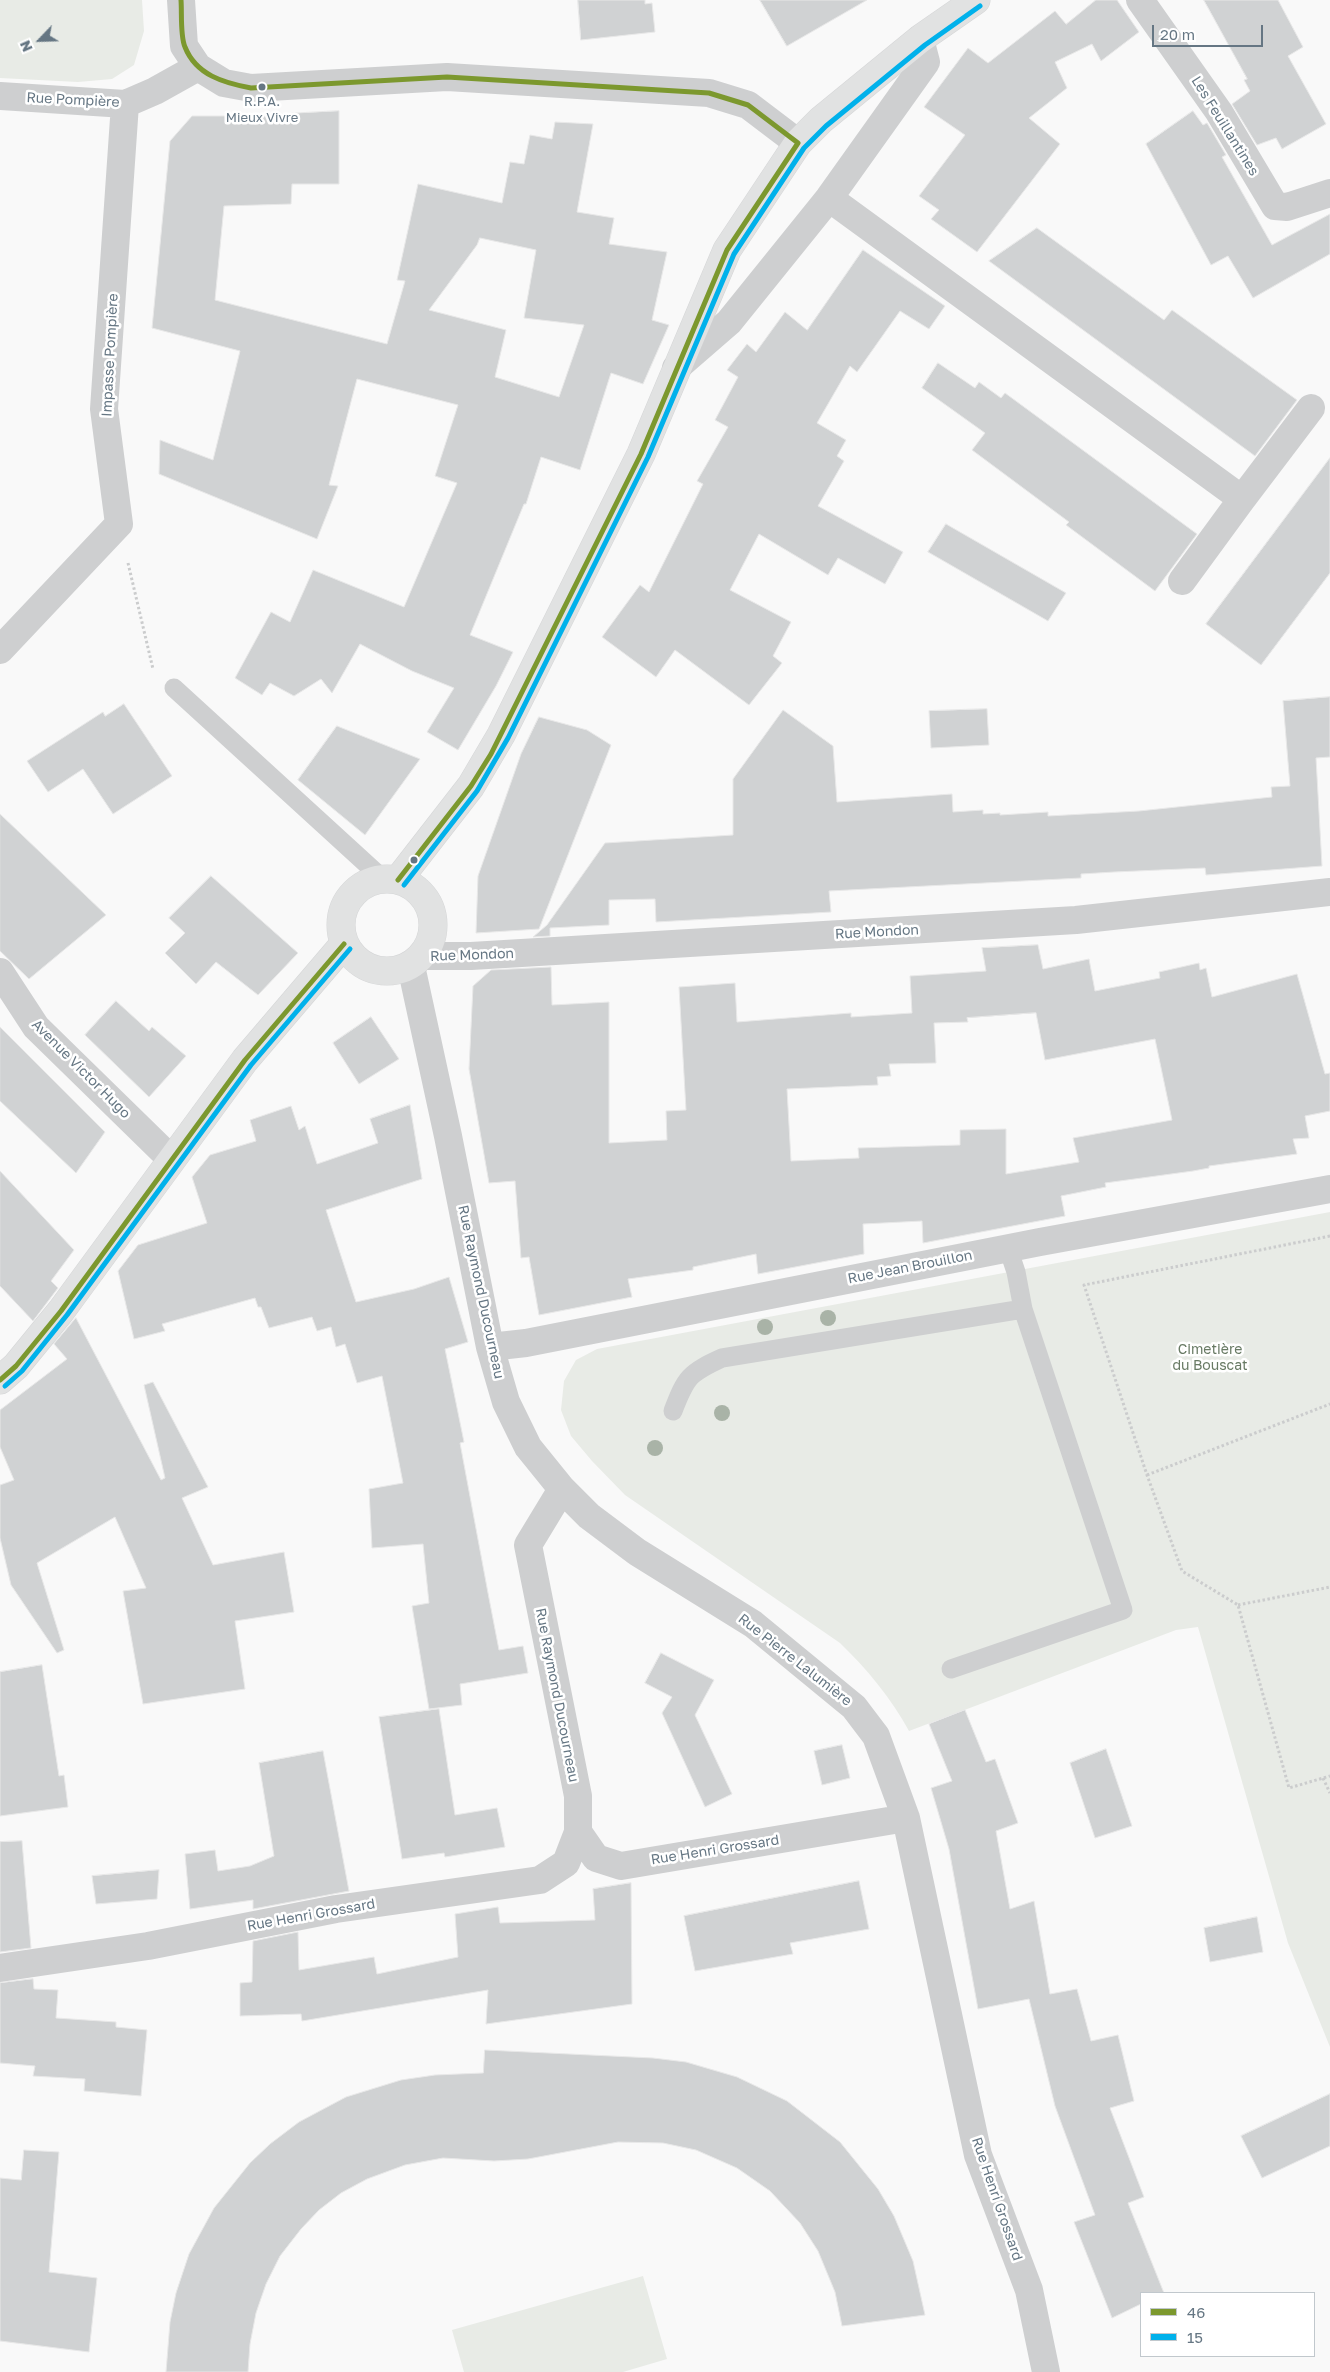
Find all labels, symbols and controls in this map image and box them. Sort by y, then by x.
north arrow [15,15,65,65]
scale bar [1155,15,1266,47]
text: 20 m [1160,25,1195,43]
text: N [16,38,36,55]
street label: Les Feuillantines [1188,73,1262,179]
marker: R.P.A. Mieux Vivre [257,82,267,92]
street label: Rue Pompière [26,89,120,111]
place label: R.P.A. Mieux Vivre [226,94,298,125]
street label: Impasse Pompière [98,293,122,417]
unlabelled marker [409,855,419,865]
street label: Rue Mondon [835,921,919,943]
street label: Rue Mondon [430,945,514,965]
street label: Avenue Victor Hugo [28,1016,134,1122]
street label: Rue Raymond Ducourneau [454,1204,508,1380]
street label: Rue Jean Brouillon [846,1247,974,1287]
park label: Cimetière du Bouscat [1172,1342,1248,1374]
street label: Rue Raymond Ducourneau [532,1607,582,1783]
street label: Rue Pierre Lalumière [735,1610,855,1710]
street label: Rue Henri Grossard [650,1832,780,1868]
street label: Rue Henri Grossard [246,1895,376,1935]
street label: Rue Henri Grossard [968,2135,1026,2263]
legend [1140,2292,1315,2357]
text: 46 [1187,2303,1205,2321]
text: 15 [1187,2328,1203,2346]

